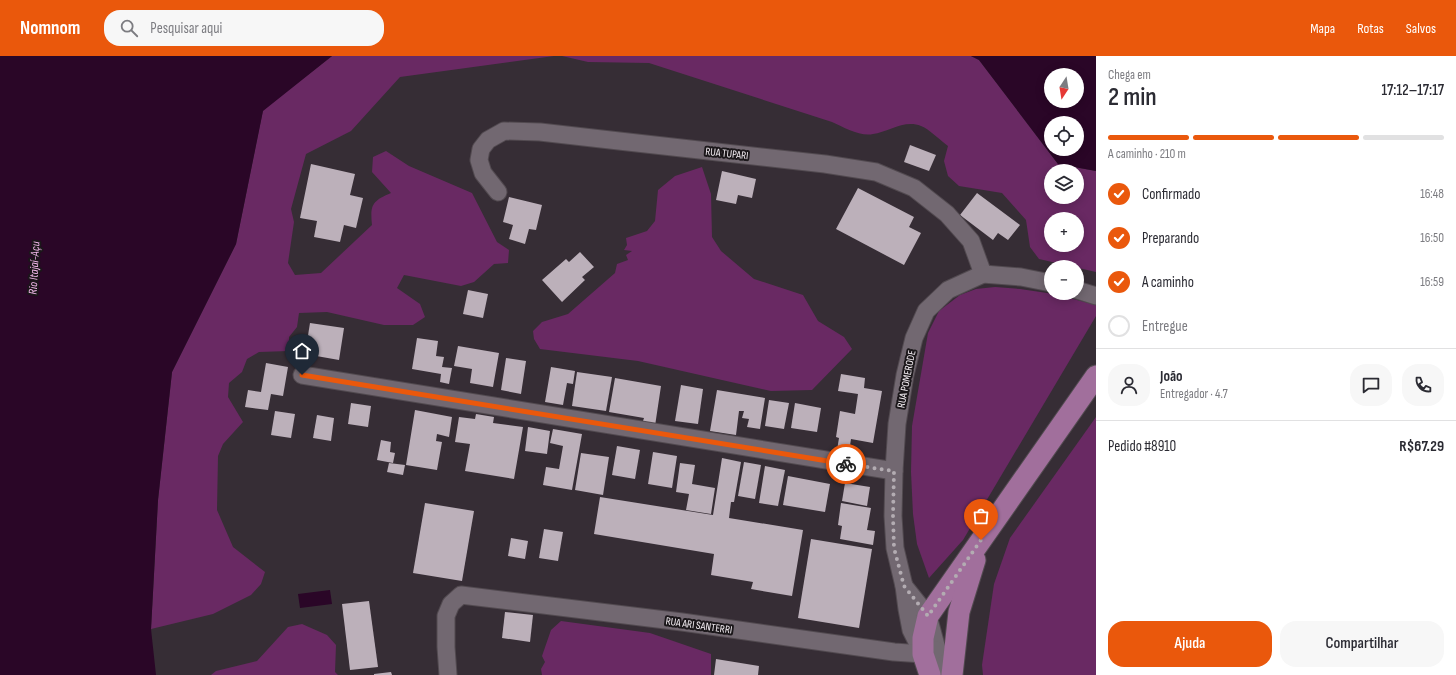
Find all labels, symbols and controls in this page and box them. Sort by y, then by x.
search box [104,10,384,46]
text: Nomnom [20,17,80,40]
icon: search [118,17,140,39]
text: Pesquisar aqui [150,19,222,38]
text: Mapa [1310,20,1335,37]
text: Rotas [1357,20,1384,37]
text: Salvos [1406,20,1436,37]
text: Chega em [1108,67,1151,83]
north arrow [1044,68,1084,108]
map controls [1044,68,1084,300]
text: 17:12–17:17 [1382,81,1444,100]
text: 2 min [1108,82,1157,113]
button: locate [1044,116,1084,156]
street label: RUA TUPARI [705,145,749,162]
text: A caminho · 210 m [1108,146,1186,162]
button: layers [1044,164,1084,204]
icon: check [1108,183,1130,205]
text: Confirmado [1142,185,1201,204]
text: 16:48 [1420,186,1444,202]
button: + [1044,212,1084,252]
icon: check [1108,227,1130,249]
text: Preparando [1142,229,1199,248]
text: 16:50 [1420,230,1444,246]
water label: Rio Itajaí-Açu [26,241,43,295]
button: − [1044,260,1084,300]
icon: check [1108,271,1130,293]
text: A caminho [1142,273,1194,292]
text: 16:59 [1420,274,1444,290]
text: Entregue [1142,317,1188,336]
pin [285,334,319,375]
icon: home [291,340,313,362]
street label: RUA POMERODE [895,349,918,409]
button: person [1108,364,1150,406]
button: chat [1350,364,1392,406]
button: phone [1402,364,1444,406]
text: João [1160,367,1183,386]
text: Entregador · 4.7 [1160,386,1228,402]
text: Pedido #8910 [1108,437,1176,456]
text: R$67.29 [1399,437,1444,456]
courier [826,444,866,484]
icon: bike [835,453,857,475]
pin [964,499,998,540]
icon: bag [970,505,992,527]
street label: RUA ARI SANTERRI [665,614,733,637]
button: Ajuda [1108,621,1272,667]
button: Compartilhar [1280,621,1444,667]

